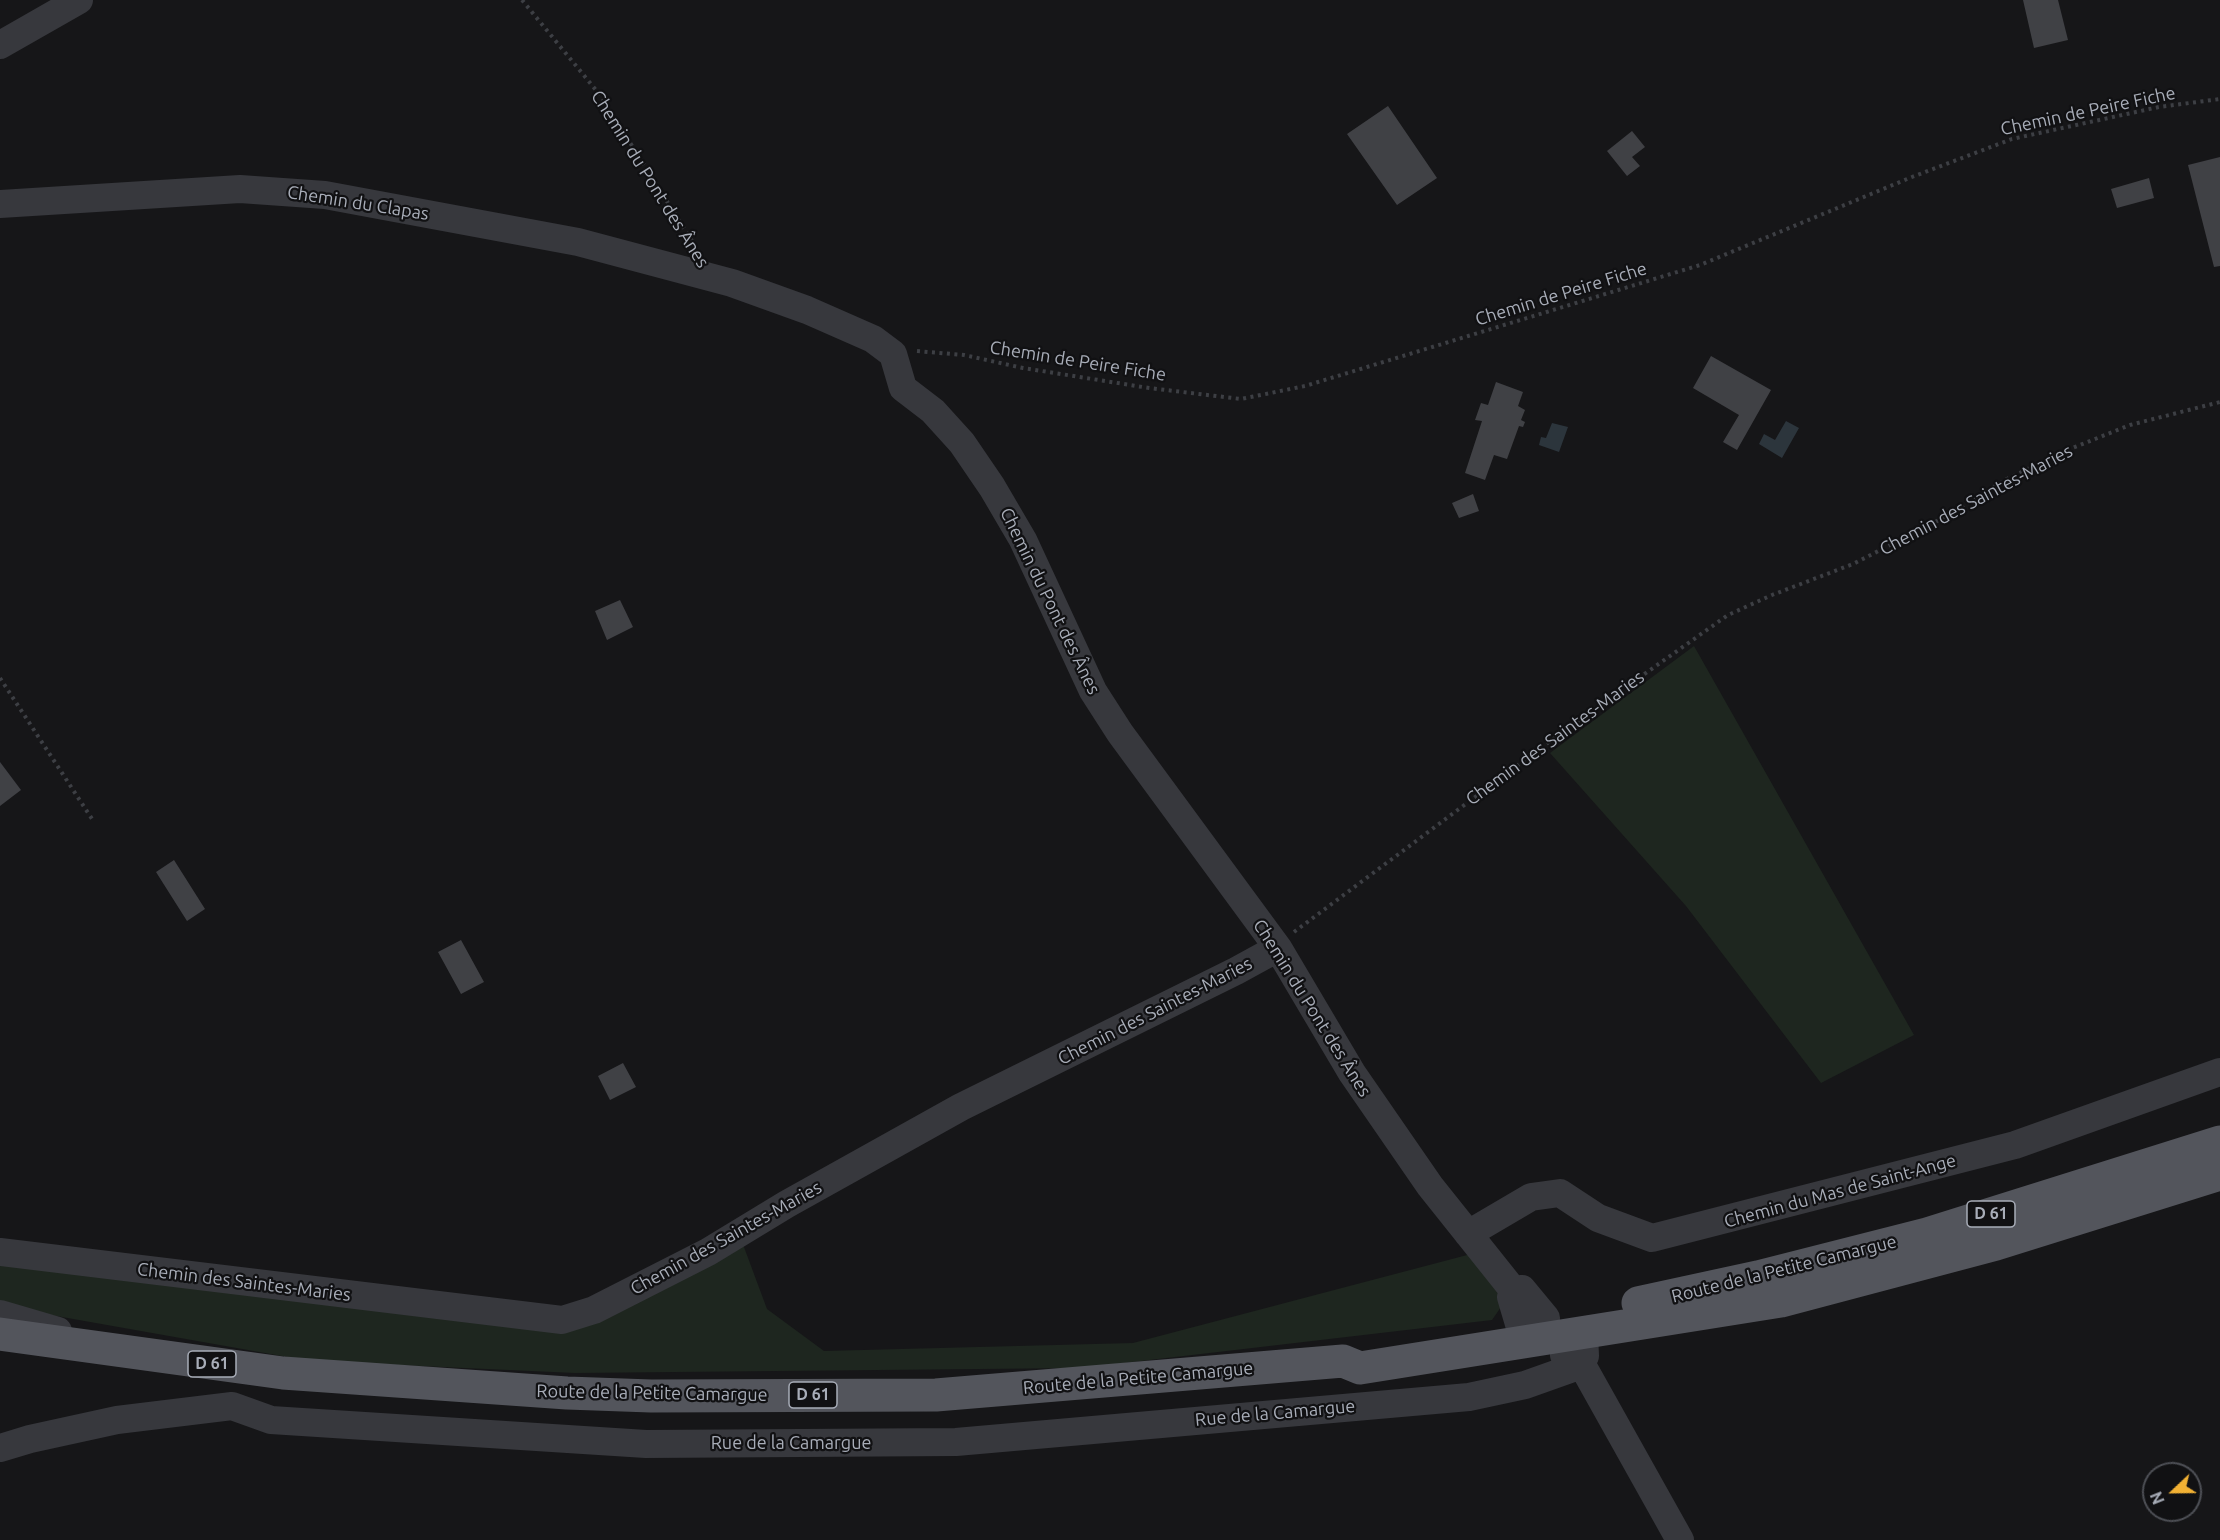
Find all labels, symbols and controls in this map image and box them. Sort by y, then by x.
street label: Chemin de Peire Fiche [1999,82,2177,140]
street label: Chemin du Pont des Ânes [586,86,714,272]
street label: Chemin du Clapas [286,181,430,225]
street label: Chemin de Peire Fiche [1473,258,1649,330]
street label: Chemin de Peire Fiche [988,336,1168,386]
street label: Chemin des Saintes-Maries [1876,440,2076,560]
street label: Chemin du Pont des Ânes [995,504,1105,698]
street label: Chemin des Saintes-Maries [1462,666,1648,810]
street label: Chemin du Pont des Ânes [1248,915,1376,1101]
street label: Chemin des Saintes-Maries [1054,953,1256,1069]
street label: Chemin du Mas de Saint-Ange [1722,1150,1958,1232]
street label: Chemin des Saintes-Maries [627,1176,825,1300]
road number: D 61 [1967,1201,2015,1227]
street label: Route de la Petite Camargue [1669,1231,1899,1307]
street label: Chemin des Saintes-Maries [136,1258,352,1306]
road number: D 61 [188,1351,236,1377]
street label: Route de la Petite Camargue [1022,1357,1254,1399]
street label: Route de la Petite Camargue [536,1380,768,1406]
road number: D 61 [789,1382,837,1408]
street label: Rue de la Camargue [1194,1395,1356,1431]
street label: Rue de la Camargue [711,1432,871,1454]
north arrow [2142,1462,2202,1522]
text: N [2147,1489,2168,1507]

